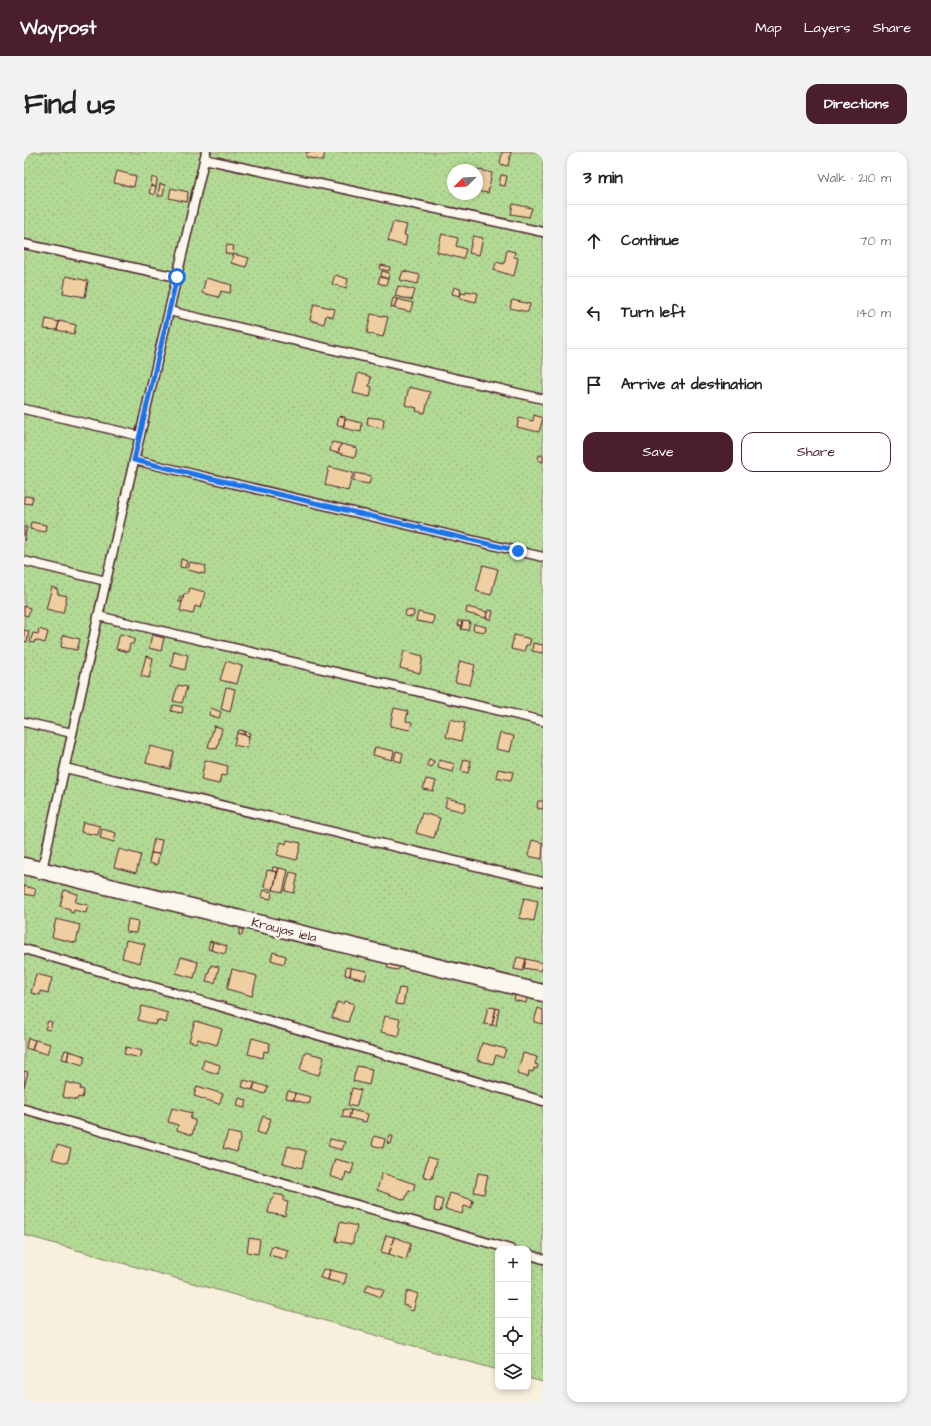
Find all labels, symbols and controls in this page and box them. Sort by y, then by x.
text: Waypost [20,15,96,42]
text: Map [755,18,782,38]
text: Layers [804,18,851,38]
text: Share [873,18,911,38]
button: Directions [806,84,907,124]
text: Find us [24,85,115,124]
north arrow [447,164,483,200]
text: 3 min [583,166,623,190]
text: Walk · 210 m [817,169,891,187]
icon: ahead [583,230,605,252]
text: Continue [621,230,679,251]
text: 70 m [859,232,891,250]
route start [168,268,186,286]
icon: left [583,302,605,324]
text: Turn left [621,302,685,323]
text: 140 m [857,304,891,322]
icon: arrive [583,374,605,396]
text: Arrive at destination [621,374,762,395]
button: Save [583,432,733,472]
button: Share [741,432,891,472]
route end [509,542,527,560]
street label: Kraujas iela [250,913,319,947]
map controls [495,1246,531,1390]
button: + [495,1246,531,1282]
button: − [495,1282,531,1318]
button: locate [495,1318,531,1354]
button: layers [495,1354,531,1390]

